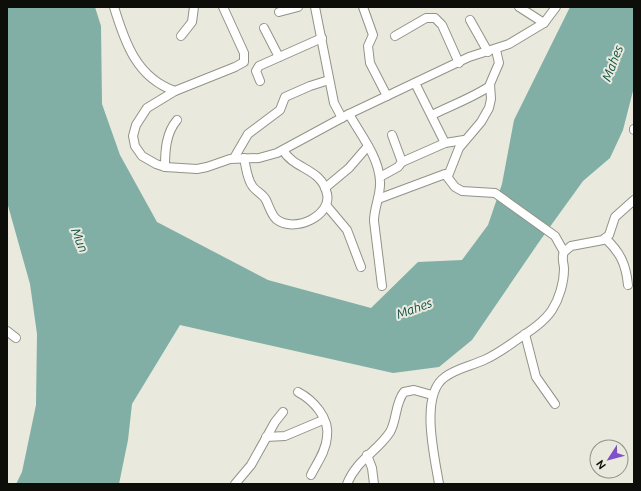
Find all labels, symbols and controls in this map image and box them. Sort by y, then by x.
water label: Mahes [599,43,625,83]
water label: Mun [69,226,91,254]
water label: Mahes [394,295,434,321]
north arrow [589,439,629,479]
text: N [594,458,608,472]

